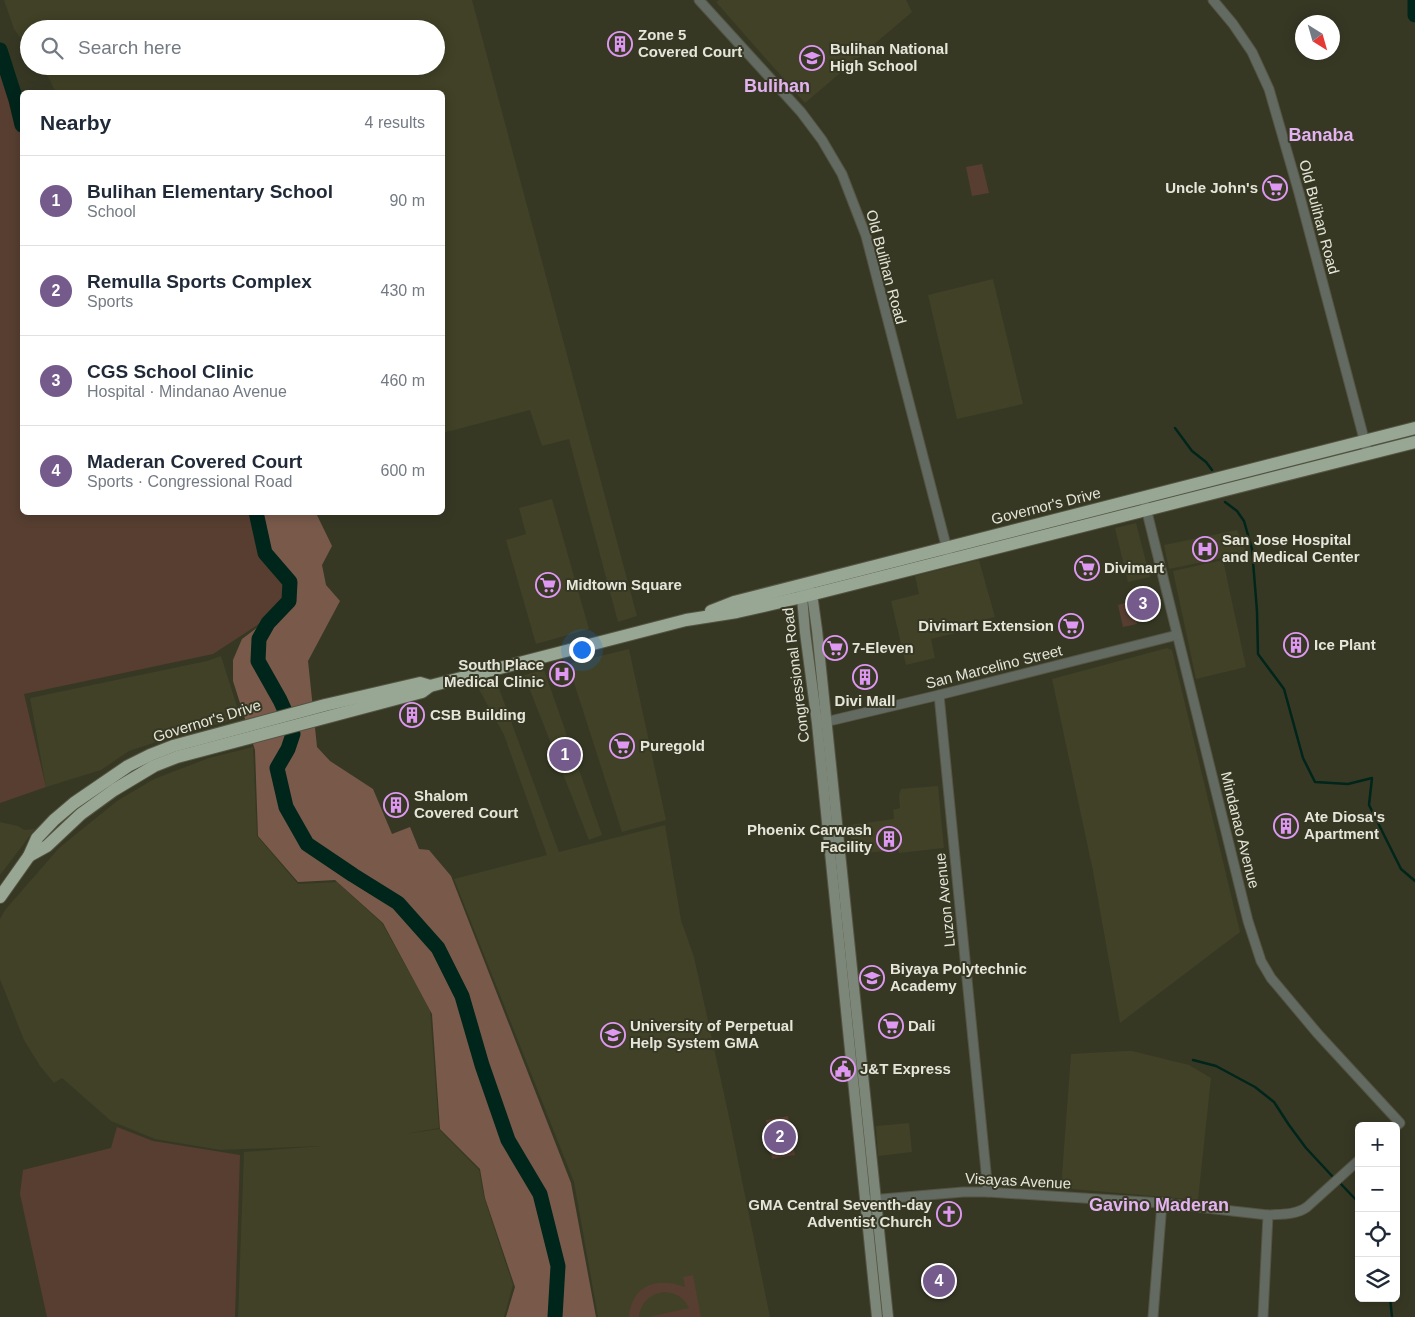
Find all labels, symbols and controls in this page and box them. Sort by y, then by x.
north arrow [1295,15,1340,60]
search box [20,20,445,75]
place label: Zone 5 Covered Court [638,26,742,60]
building icon: Zone 5 Covered Court [607,31,633,57]
icon: search [38,34,66,62]
text: Search here [78,37,182,58]
place label: Bulihan National High School [830,40,948,74]
school or university icon: Bulihan National High School [799,45,825,71]
district label: Bulihan [744,76,810,96]
text: Nearby [40,111,111,134]
text: 4 results [365,114,425,131]
district label: Banaba [1288,125,1354,145]
street label: Old Bulihan Road [1296,158,1343,276]
supermarket icon: Uncle John's [1262,175,1288,201]
place label: Uncle John's [1165,179,1258,196]
text: Bulihan Elementary School [87,181,333,202]
text: 1 [52,192,60,209]
text: 90 m [389,192,425,209]
text: School [87,203,136,220]
street label: Old Bulihan Road [863,208,910,326]
text: Remulla Sports Complex [87,271,312,292]
text: 2 [52,282,60,299]
text: 430 m [381,282,425,299]
text: Sports [87,293,133,310]
text: CGS School Clinic [87,361,254,382]
text: 3 [52,372,60,389]
text: 460 m [381,372,425,389]
text: Hospital · Mindanao Avenue [87,383,287,400]
text: Maderan Covered Court [87,451,302,472]
text: 4 [52,462,60,479]
text: 600 m [381,462,425,479]
text: Sports · Congressional Road [87,473,292,490]
street label: Governor's Drive [989,484,1102,527]
place label: San Jose Hospital and Medical Center [1222,531,1360,565]
hospital icon: San Jose Hospital and Medical Center [1192,536,1218,562]
supermarket icon: Divimart [1074,555,1100,581]
place label: Divimart [1104,559,1164,576]
supermarket icon: Midtown Square [535,572,561,598]
place label: Midtown Square [566,576,682,593]
pin: 3 [1127,585,1159,623]
street label: Congressional Road [779,607,812,744]
supermarket icon: Divimart Extension [1058,613,1084,639]
place label: Divimart Extension [918,617,1054,634]
building icon: Ice Plant [1283,632,1309,658]
supermarket icon: 7-Eleven [822,635,848,661]
place label: Ice Plant [1314,636,1376,653]
your location [569,637,595,663]
place label: 7-Eleven [852,639,914,656]
street label: San Marcelino Street [924,641,1065,692]
place label: South Place Medical Clinic [444,656,544,690]
hospital icon: South Place Medical Clinic [549,661,575,687]
building icon: Divi Mall [852,664,878,690]
place label: Divi Mall [835,692,895,709]
street label: Governor's Drive [151,696,263,745]
building icon: CSB Building [399,702,425,728]
place label: CSB Building [430,706,526,723]
supermarket icon: Puregold [609,733,635,759]
pin: 1 [549,736,581,774]
place label: Puregold [640,737,705,754]
street label: Mindanao Avenue [1218,770,1263,890]
place label: Shalom Covered Court [414,787,518,821]
building icon: Shalom Covered Court [383,792,409,818]
place label: Ate Diosa's Apartment [1304,808,1385,842]
building icon: Ate Diosa's Apartment [1273,813,1299,839]
place label: Phoenix Carwash Facility [747,821,873,855]
building icon: Phoenix Carwash Facility [876,826,902,852]
street label: Luzon Avenue [931,852,958,948]
place label: Biyaya Polytechnic Academy [890,960,1027,994]
school or university icon: Biyaya Polytechnic Academy [859,965,885,991]
supermarket icon: Dali [878,1013,904,1039]
place label: University of Perpetual Help System GMA [630,1017,793,1051]
place label: Dali [908,1017,936,1034]
school or university icon: University of Perpetual Help System GMA [600,1022,626,1048]
public building icon: J&T Express [830,1056,856,1082]
place label: J&T Express [860,1060,951,1077]
pin: 2 [764,1118,796,1156]
map controls [1355,1122,1400,1302]
button: + [1355,1122,1400,1167]
button: − [1355,1167,1400,1212]
street label: Visayas Avenue [965,1169,1071,1192]
district label: Gavino Maderan [1089,1195,1229,1215]
place label: GMA Central Seventh-day Adventist Church [748,1196,933,1230]
church icon: GMA Central Seventh-day Adventist Church [936,1201,962,1227]
button: locate [1355,1212,1400,1257]
button: layers [1355,1257,1400,1302]
pin: 4 [923,1262,955,1300]

